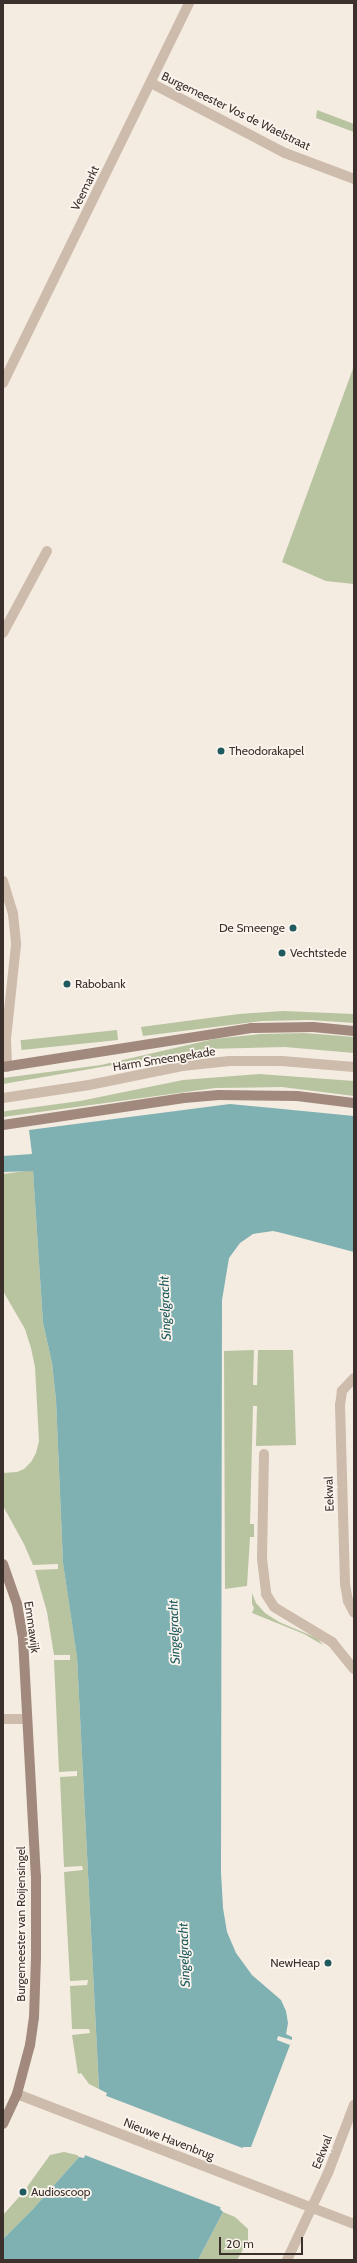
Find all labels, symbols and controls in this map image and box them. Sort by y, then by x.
street label: Burgemeester Vos de Waelstraat [159,69,313,153]
street label: Veemarkt [68,163,102,213]
place label: Theodorakapel [229,744,304,758]
marker: Theodorakapel [216,746,226,756]
place label: De Smeenge [219,921,285,935]
marker: De Smeenge [288,923,298,933]
place label: Vechtstede [290,946,347,960]
marker: Vechtstede [277,948,287,958]
place label: Rabobank [75,977,126,991]
marker: Rabobank [62,979,72,989]
street label: Harm Smeengekade [112,1044,216,1074]
water label: Singelgracht [156,1276,174,1340]
street label: Eekwal [321,1476,337,1512]
street label: Emmawijk [21,1600,43,1654]
water label: Singelgracht [165,1600,183,1664]
street label: Burgemeester van Roijensingel [14,1846,28,2002]
water label: Singelgracht [175,1923,193,1987]
place label: NewHeap [270,1956,320,1970]
marker: NewHeap [323,1958,333,1968]
street label: Nieuwe Havenbrug [122,2115,216,2163]
street label: Eekwal [309,2133,335,2171]
place label: Audioscoop [31,2185,91,2199]
marker: Audioscoop [18,2187,28,2197]
scale bar [221,2229,305,2255]
text: 20 m [226,2236,254,2251]

